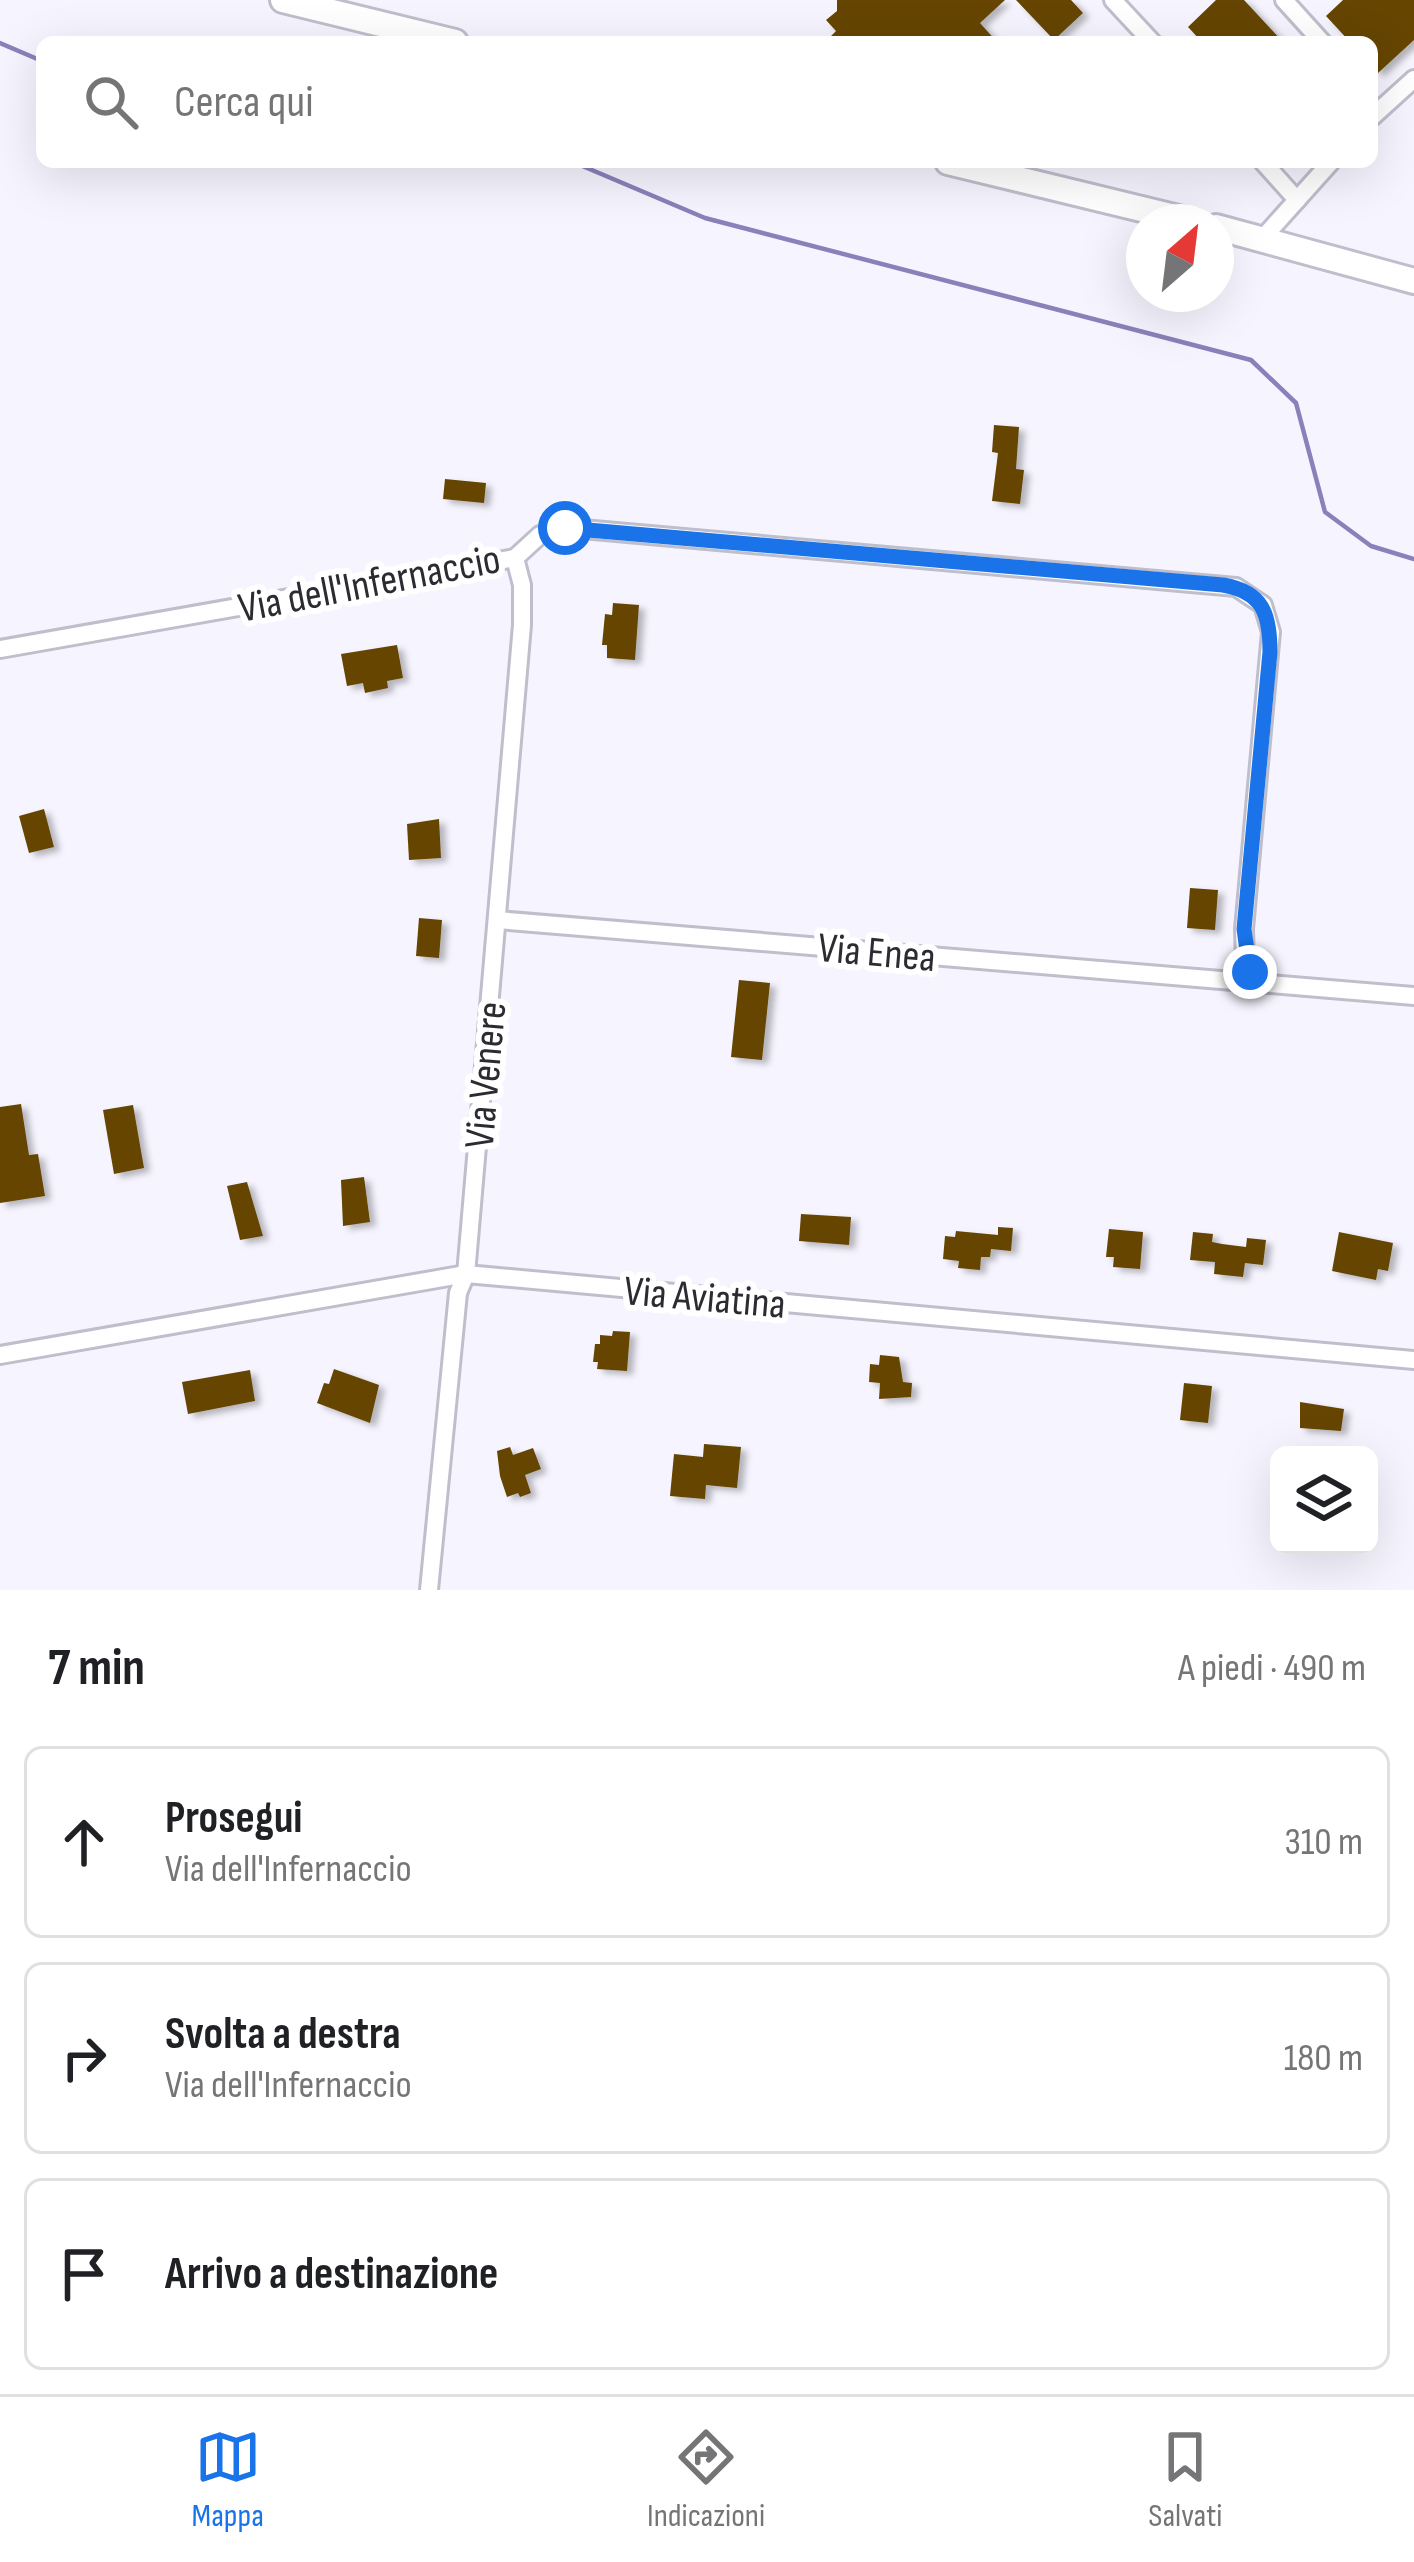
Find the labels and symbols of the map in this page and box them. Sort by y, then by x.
north arrow [1126,204,1234,312]
route start [538,501,592,555]
street label: Via dell'Infernaccio [234,534,505,635]
street label: Via Enea [816,923,938,984]
route end [1223,945,1277,999]
street label: Via Venere [455,1000,518,1151]
street label: Via Aviatina [622,1266,788,1331]

